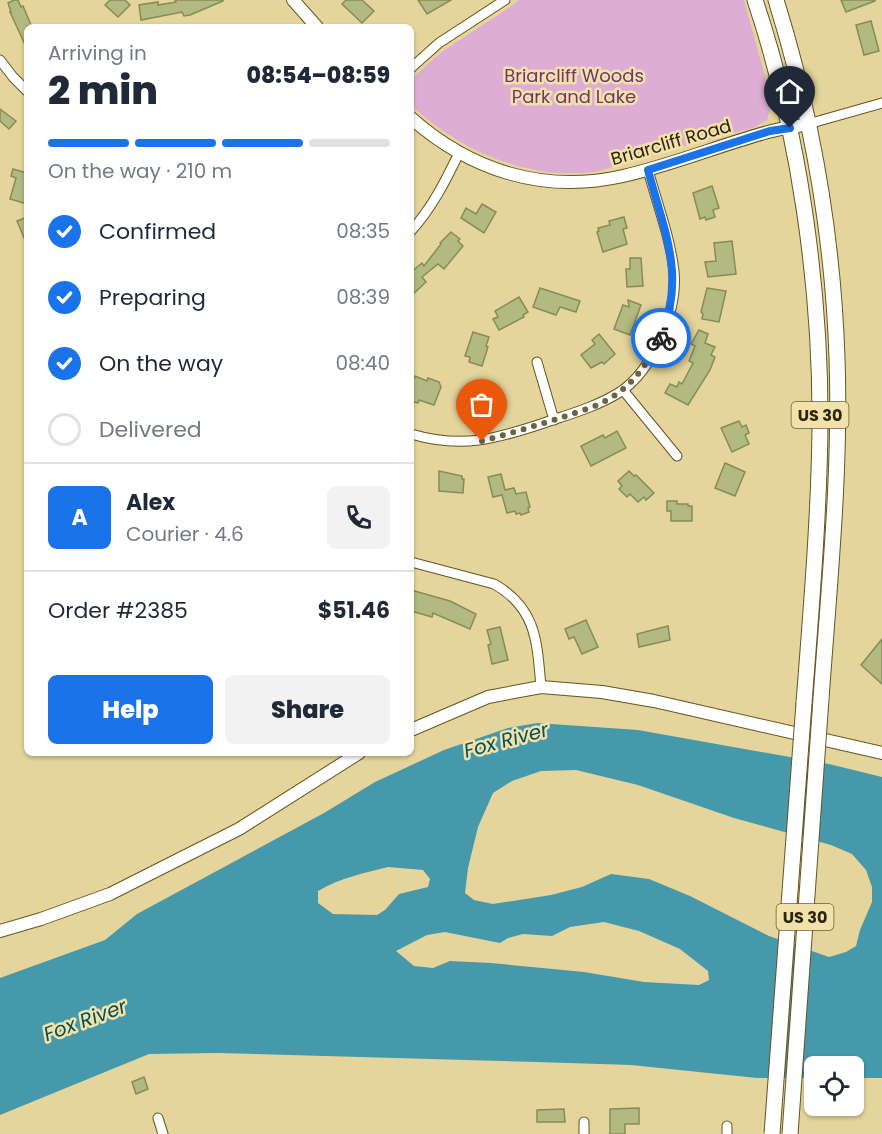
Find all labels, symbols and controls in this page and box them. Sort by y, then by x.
text: Arriving in [48,39,147,67]
text: 08:54–08:59 [247,60,390,91]
text: 2 min [48,63,158,118]
park label: Briarcliff Woods Park and Lake [504,63,644,109]
pin [764,66,815,128]
icon: home [773,75,806,108]
street label: Briarcliff Road [608,113,734,171]
text: On the way · 210 m [48,157,232,185]
icon: check [48,215,81,248]
text: Confirmed [99,216,216,247]
text: 08:35 [336,217,390,245]
icon: check [48,281,81,314]
text: Preparing [99,282,206,313]
text: 08:39 [336,283,390,311]
courier [631,308,691,368]
icon: bike [645,322,678,355]
icon: check [48,347,81,380]
text: On the way [99,348,223,379]
text: 08:40 [335,349,390,377]
pin [456,379,507,441]
icon: bag [465,388,498,421]
road number: US 30 [792,402,848,428]
text: Delivered [99,414,202,445]
button: phone [327,486,390,549]
text: Alex [126,487,175,518]
text: A [71,502,88,533]
text: Courier · 4.6 [126,520,244,548]
text: Order #2385 [48,595,188,626]
text: $51.46 [318,595,390,626]
button: Help [48,675,213,744]
button: Share [225,675,390,744]
water label: Fox River [461,715,552,765]
road number: US 30 [776,904,834,930]
water label: Fox River [40,992,131,1048]
map controls [804,1056,864,1116]
button: locate [804,1056,864,1116]

